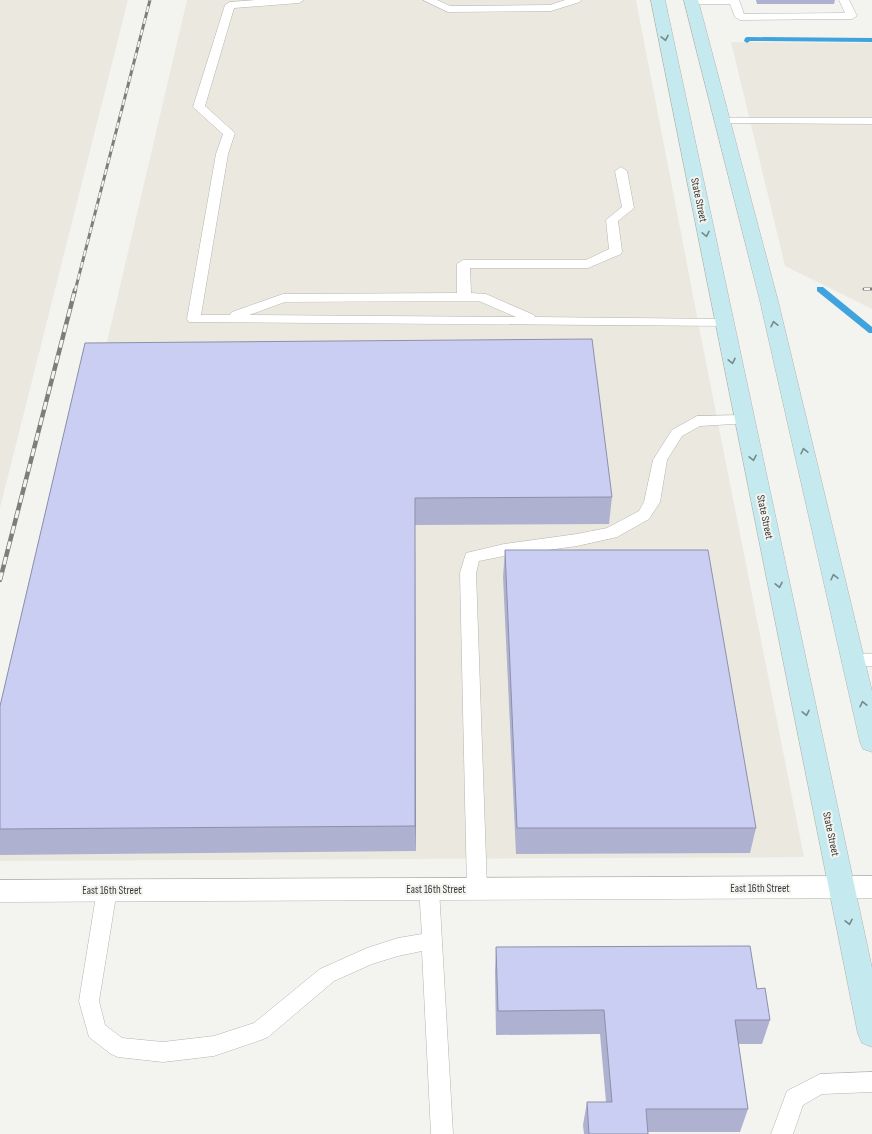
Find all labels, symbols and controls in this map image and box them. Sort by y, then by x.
one-way arrow [661,35,669,41]
street label: State Street [688,177,710,224]
one-way arrow [701,231,710,237]
one-way arrow [771,321,779,327]
one-way arrow [728,358,736,364]
one-way arrow [800,448,809,455]
one-way arrow [748,455,756,461]
street label: State Street [754,494,776,541]
one-way arrow [830,574,838,581]
one-way arrow [775,582,783,588]
one-way arrow [860,701,868,707]
one-way arrow [801,709,809,716]
street label: State Street [820,811,842,858]
street label: East 16th Street [730,882,790,895]
street label: East 16th Street [406,883,466,896]
street label: East 16th Street [82,884,142,897]
one-way arrow [845,919,853,925]

